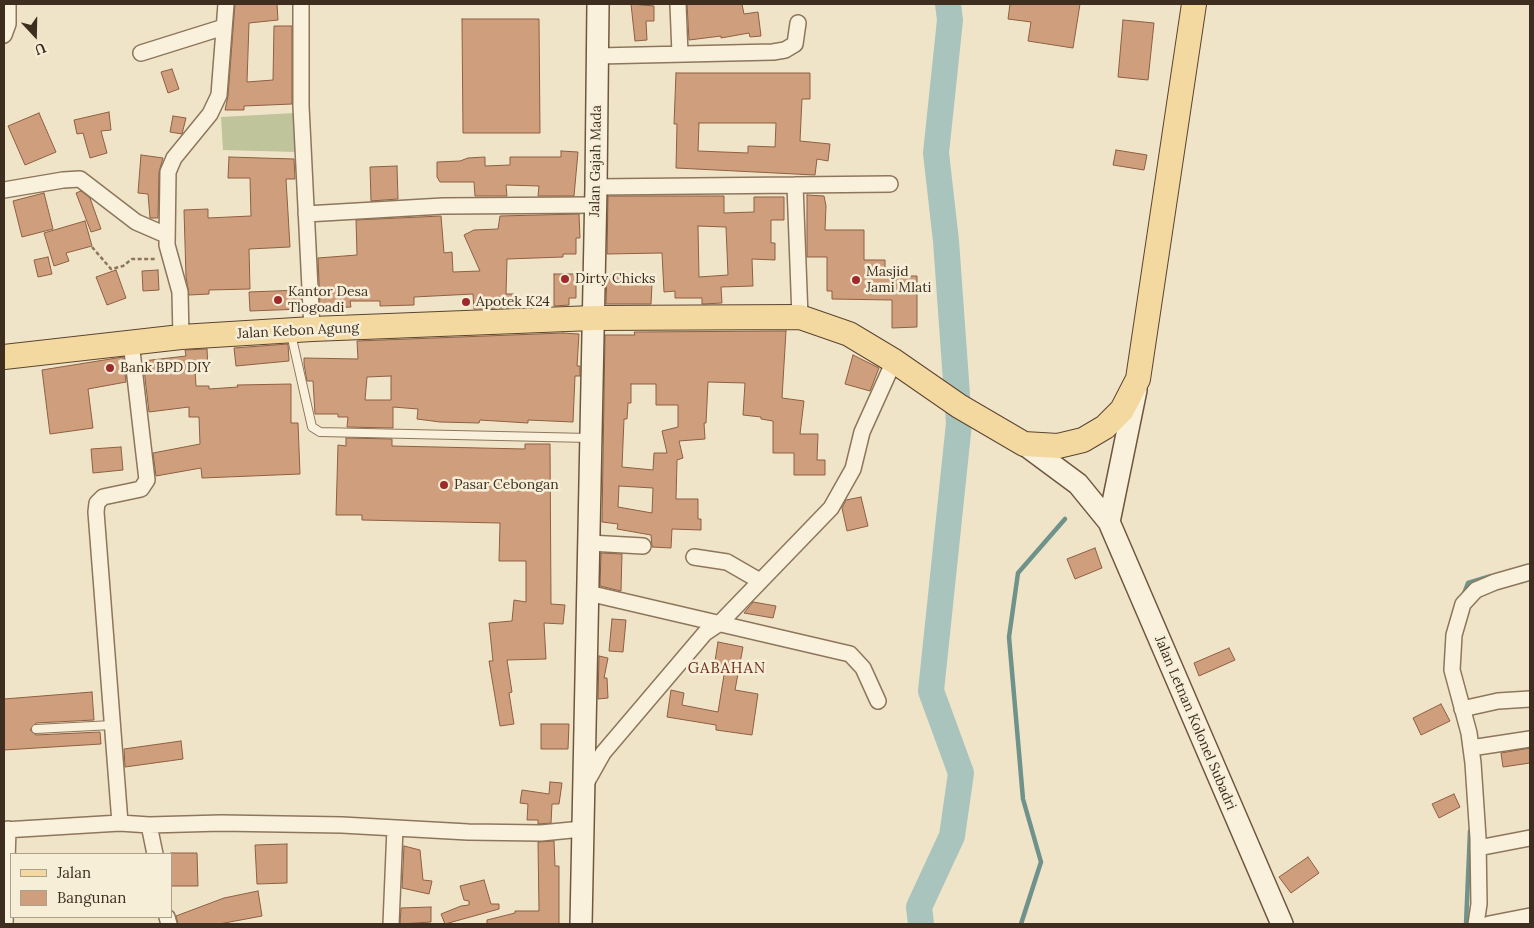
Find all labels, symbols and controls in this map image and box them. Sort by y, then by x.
north arrow [10,10,60,60]
text: U [32,39,49,59]
street label: Jalan Gajah Mada [587,105,605,217]
place label: Masjid Jami Mlati [866,264,932,296]
place label: Dirty Chicks [575,271,656,287]
marker: Dirty Chicks [559,273,571,285]
marker: Masjid Jami Mlati [850,274,862,286]
place label: Kantor Desa Tlogoadi [288,284,368,316]
marker: Kantor Desa Tlogoadi [272,294,284,306]
place label: Apotek K24 [476,294,550,310]
marker: Apotek K24 [460,296,472,308]
street label: Jalan Kebon Agung [237,319,359,343]
place label: Bank BPD DIY [120,360,211,376]
marker: Bank BPD DIY [104,362,116,374]
place label: Pasar Cebongan [454,477,559,493]
marker: Pasar Cebongan [438,479,450,491]
street label: Jalan Letnan Kolonel Subadri [1151,633,1239,813]
district label: GABAHAN [687,660,767,678]
legend [10,853,172,918]
text: Jalan [57,863,91,882]
text: Bangunan [57,888,126,907]

